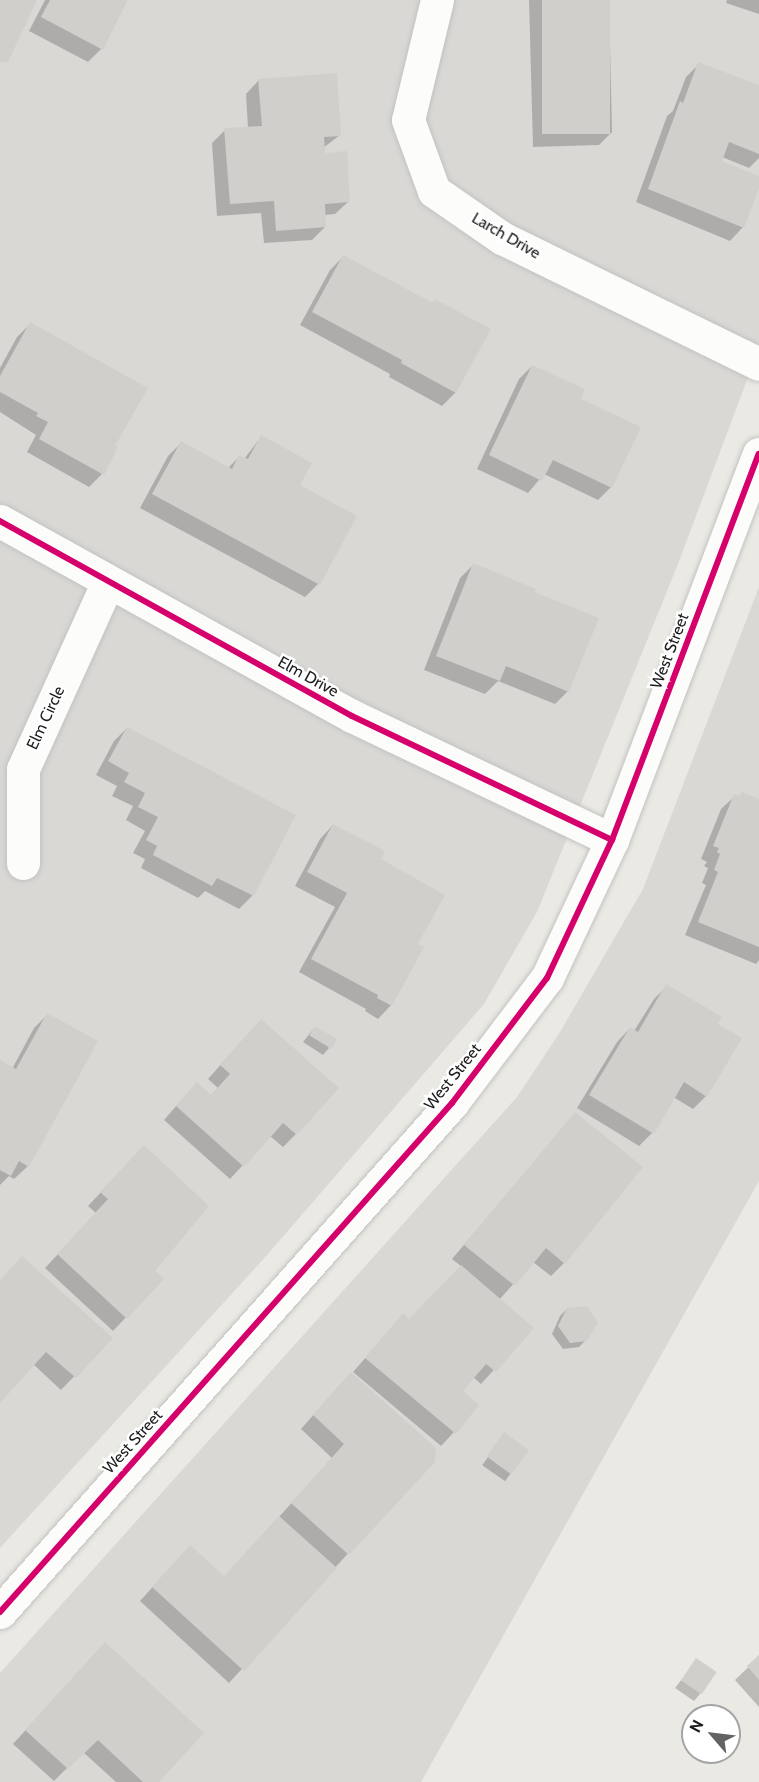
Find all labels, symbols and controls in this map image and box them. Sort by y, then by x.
street label: Larch Drive [468,209,544,263]
street label: West Street [647,610,693,692]
street label: Elm Drive [274,653,342,701]
street label: Elm Circle [23,683,69,753]
street label: West Street [421,1040,485,1114]
street label: West Street [99,1406,167,1478]
north arrow [681,1704,741,1764]
text: N [685,1717,707,1736]

